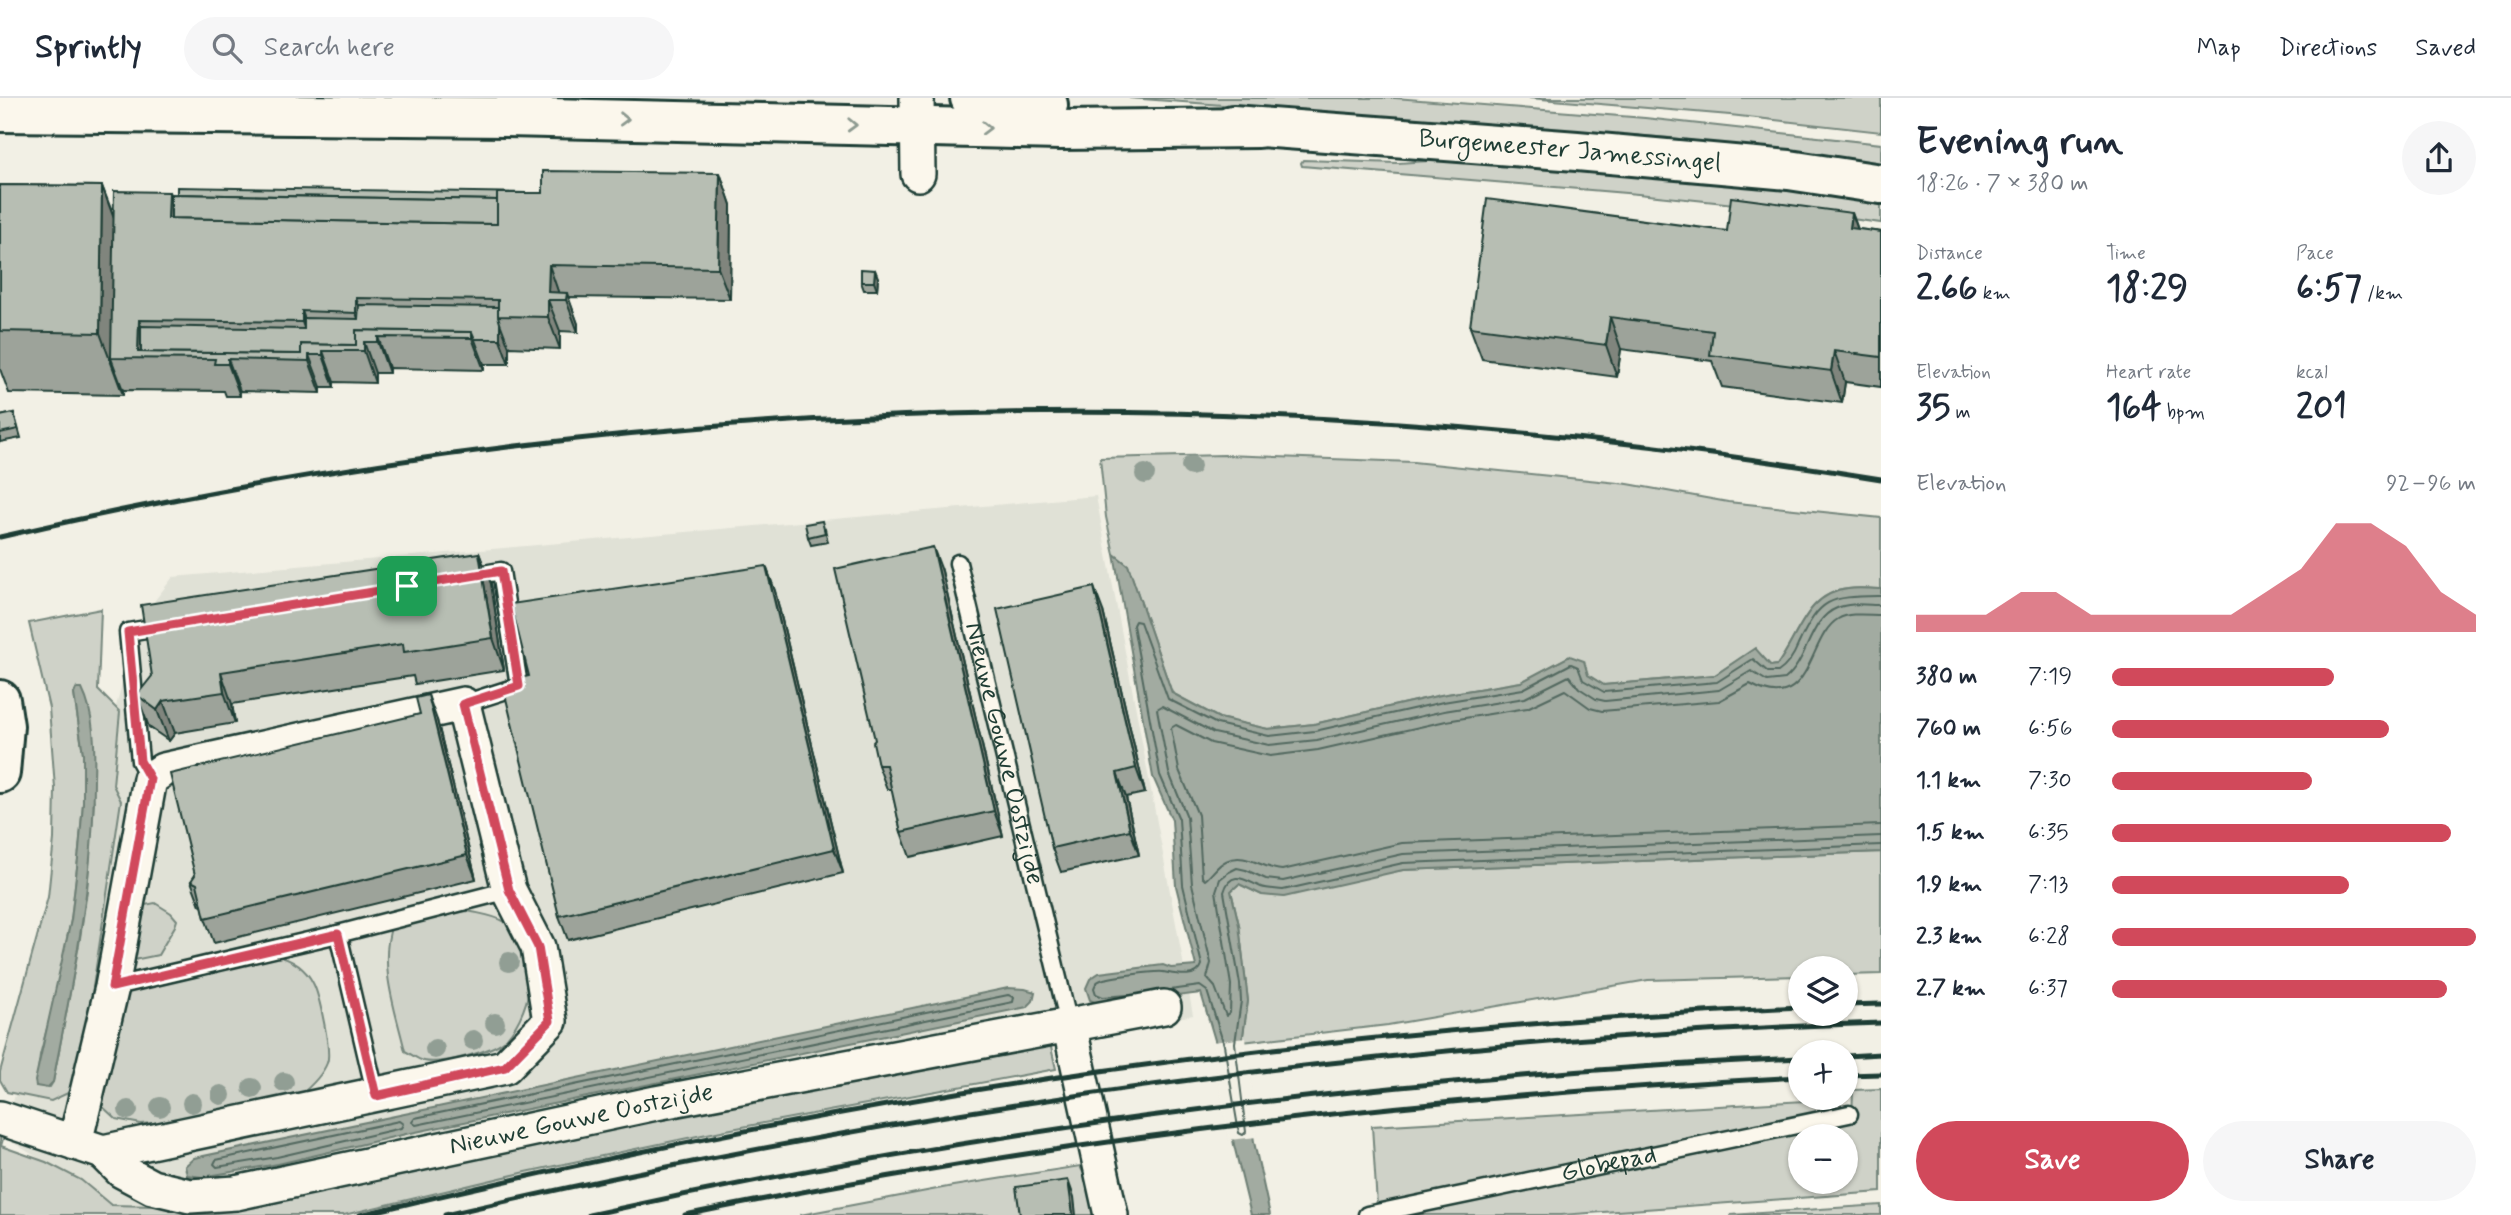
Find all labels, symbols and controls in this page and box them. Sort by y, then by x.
search box [184,17,674,80]
text: Sprintly [35,26,142,70]
icon: search [208,29,246,67]
text: Search here [264,31,395,65]
text: Map [2197,33,2241,64]
text: Directions [2279,33,2377,64]
text: Saved [2415,33,2476,64]
one-way arrow [619,112,630,127]
one-way arrow [846,117,857,132]
text: Evening run [1916,118,2123,167]
one-way arrow [981,121,992,136]
button: share [2402,121,2476,195]
street label: Burgemeester Jamessingel [1417,122,1723,181]
text: 18:26 · 7 × 380 m [1916,169,2089,199]
text: Distance [1916,241,1983,266]
text: Time [2106,241,2146,266]
text: Pace [2296,241,2334,266]
text: 2.66 [1916,266,1978,312]
text: 18:29 [2106,266,2188,312]
text: 6:57 [2296,266,2362,312]
text: km [1978,281,2011,306]
text: /km [2362,281,2403,306]
text: Elevation [1916,360,1991,385]
text: Heart rate [2106,360,2191,385]
text: kcal [2296,360,2328,385]
text: 35 [1916,385,1950,431]
text: 164 [2106,385,2162,431]
text: 201 [2296,385,2347,431]
text: m [1950,400,1971,425]
text: bpm [2162,400,2205,425]
text: Elevation [1916,469,2007,499]
text: 92–96 m [2386,469,2476,499]
pin [377,556,437,616]
icon: arrive [388,567,426,605]
street label: Nieuwe Gouwe Oostzijde [956,619,1052,888]
text: 380 m [1916,662,1977,692]
text: 7:19 [2028,662,2072,692]
text: 760 m [1916,714,1981,744]
text: 6:56 [2028,714,2072,744]
text: 1.1 km [1916,766,1981,796]
text: 7:30 [2028,766,2072,796]
text: 1.5 km [1916,818,1985,848]
text: 6:35 [2028,818,2069,848]
text: 1.9 km [1916,870,1982,900]
text: 7:13 [2028,870,2068,900]
text: 2.3 km [1916,922,1982,952]
text: 6:28 [2028,922,2070,952]
map controls [1788,956,1858,1194]
button: layers [1788,956,1858,1026]
text: 2.7 km [1916,974,1986,1004]
text: 6:37 [2028,974,2068,1004]
button: + [1788,1040,1858,1110]
street label: Nieuwe Gouwe Oostzijde [446,1076,716,1164]
button: Save [1916,1121,2189,1201]
button: Share [2203,1121,2476,1201]
button: − [1788,1124,1858,1194]
street label: Globepad [1558,1138,1660,1191]

